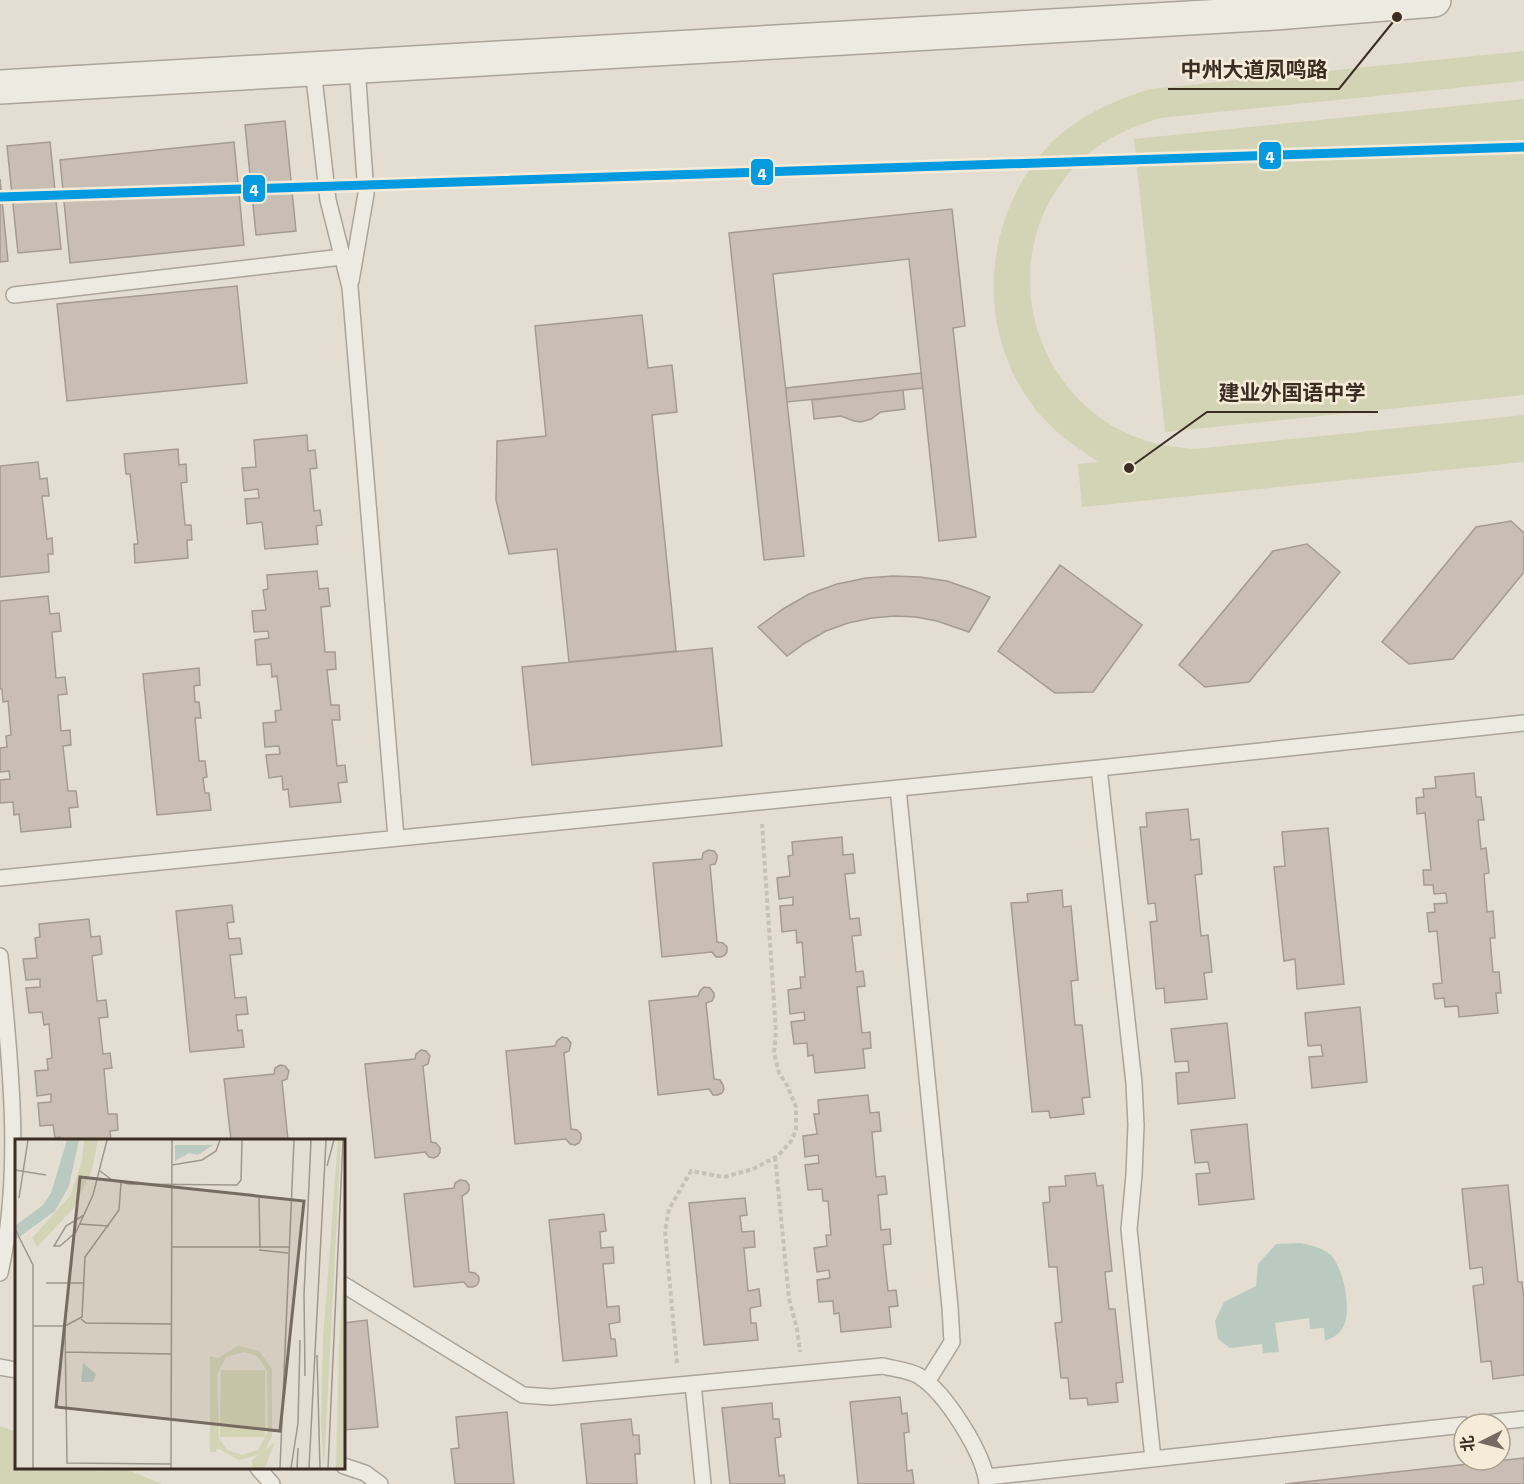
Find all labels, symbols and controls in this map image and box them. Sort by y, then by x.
callout: 中州大道凤鸣路 [1168,50,1339,89]
text: 中州大道凤鸣路 [1181,57,1328,82]
line badge: 4 [1258,141,1282,170]
text: 4 [1265,146,1275,165]
line badge: 4 [750,158,774,186]
text: 4 [757,163,767,182]
line badge: 4 [242,174,266,203]
text: 4 [249,179,259,198]
callout: 建业外国语中学 [1207,373,1378,412]
text: 建业外国语中学 [1219,380,1366,405]
inset map [15,1139,345,1469]
north arrow [1452,1412,1512,1472]
text: 北 [1457,1435,1478,1452]

